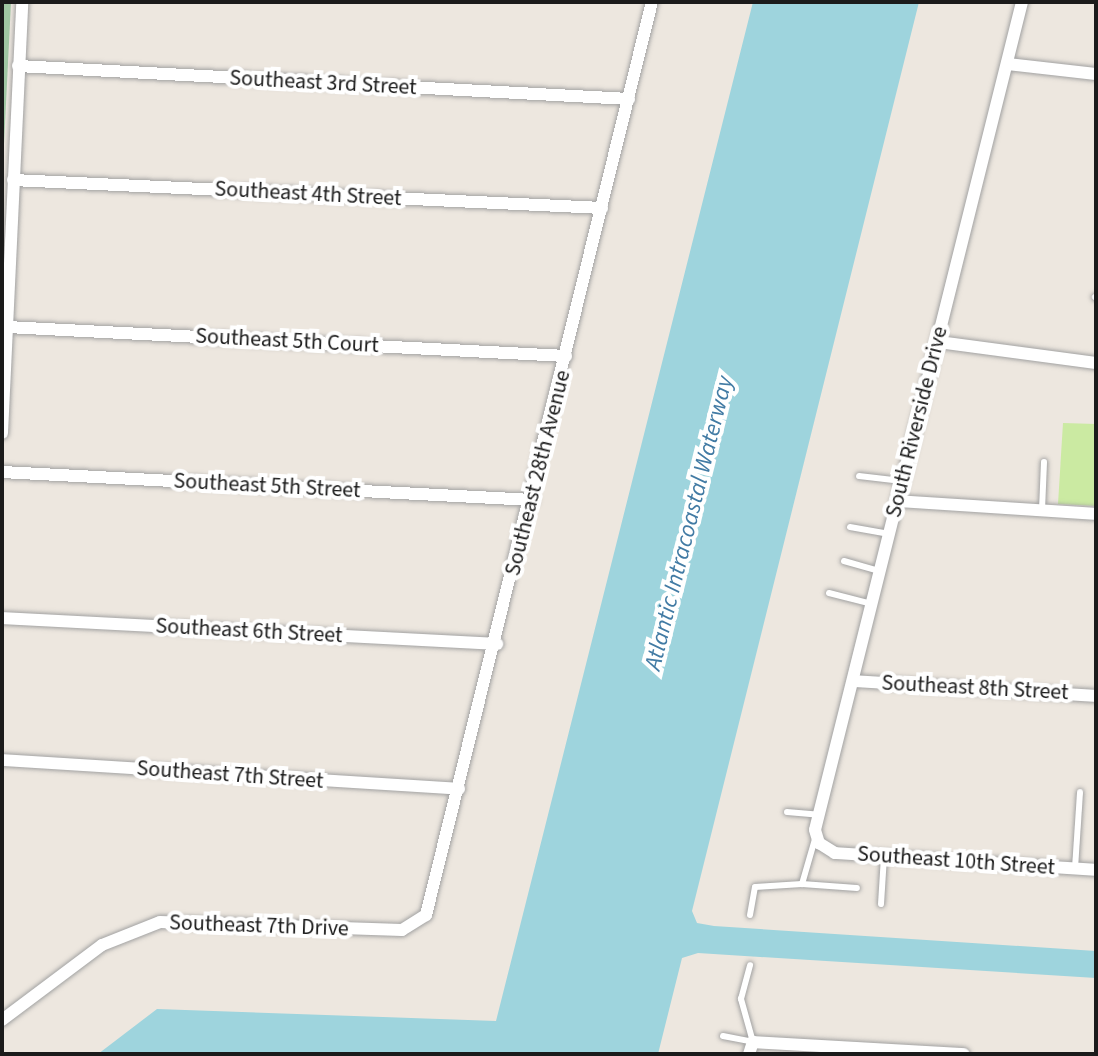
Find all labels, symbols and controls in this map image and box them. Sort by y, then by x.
street label: Southeast 3rd Street [229,65,417,101]
street label: Southeast 4th Street [214,176,402,212]
street label: Southeast 5th Court [195,323,379,359]
street label: South Riverside Drive [881,324,953,520]
street label: Southeast 28th Avenue [500,368,576,578]
water label: Atlantic Intracoastal Waterway [639,373,739,673]
street label: Southeast 5th Street [173,468,361,504]
street label: Southeast 6th Street [155,613,343,649]
street label: Southeast 8th Street [881,670,1069,706]
street label: Southeast 7th Street [136,755,324,795]
street label: Southeast 10th Street [856,841,1056,881]
street label: Southeast 7th Drive [169,910,349,942]

